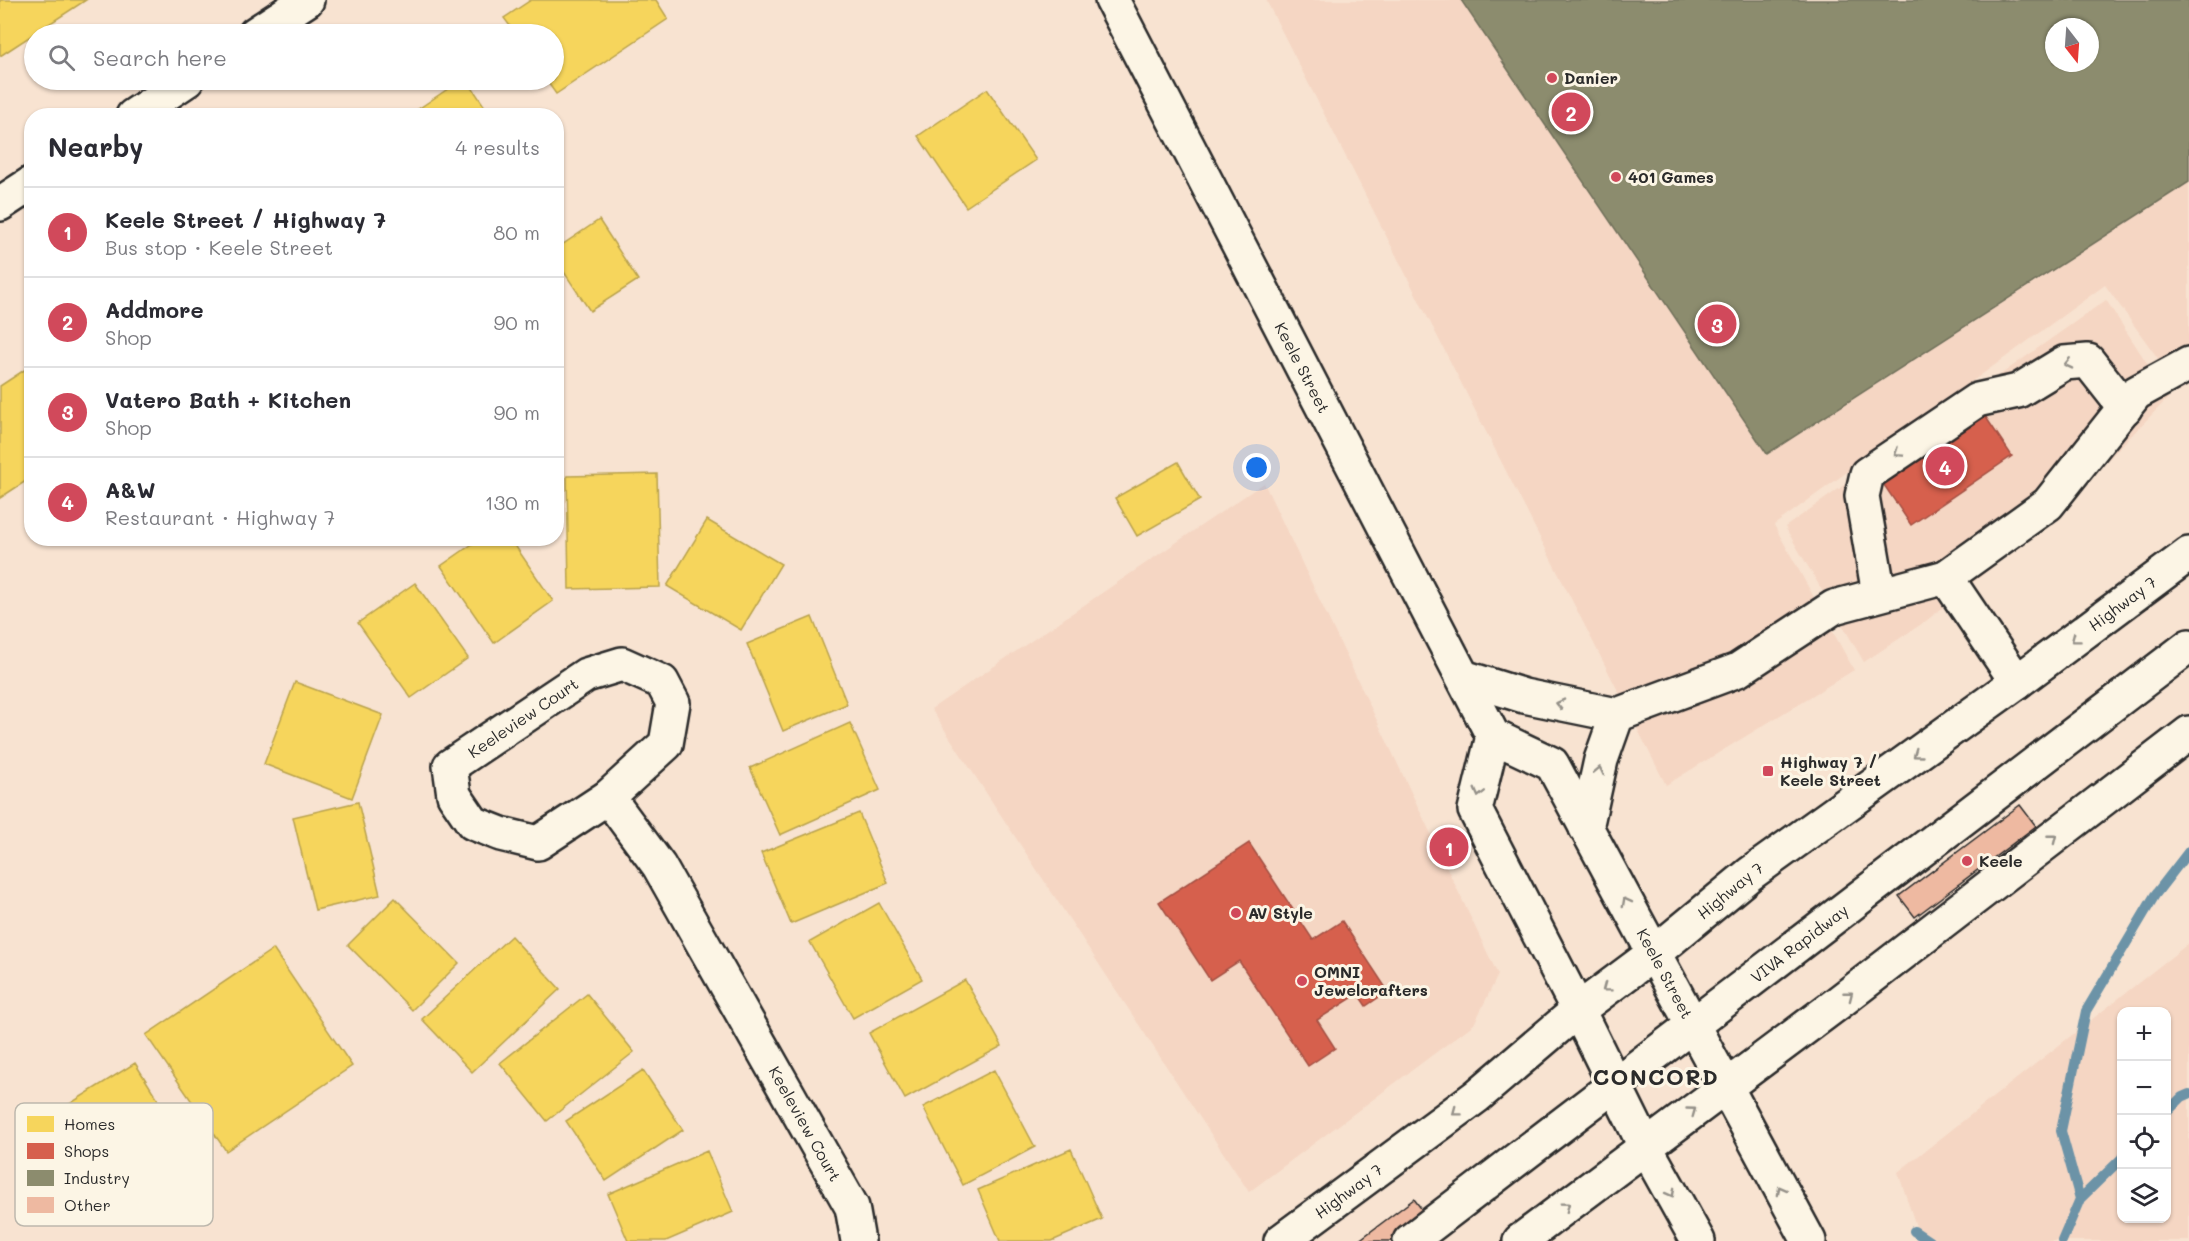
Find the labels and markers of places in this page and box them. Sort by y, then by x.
place label: Danier [1564,67,1618,88]
marker: Danier [1545,71,1559,85]
pin: 2 [1552,90,1590,134]
place label: 401 Games [1628,166,1714,187]
marker: 401 Games [1609,170,1623,184]
pin: 3 [1698,302,1736,346]
pin: 4 [1926,444,1964,488]
place label: Highway 7 / Keele Street [1780,751,1881,790]
marker: Highway 7 / Keele Street [1761,764,1775,778]
pin: 1 [1430,824,1468,870]
place label: Keele [1979,850,2022,871]
marker: Keele [1960,854,1974,868]
place label: AV Style [1248,902,1313,923]
marker: AV Style [1229,906,1243,920]
place label: OMNI Jewelcrafters [1314,961,1428,1000]
marker: OMNI Jewelcrafters [1295,974,1309,988]

